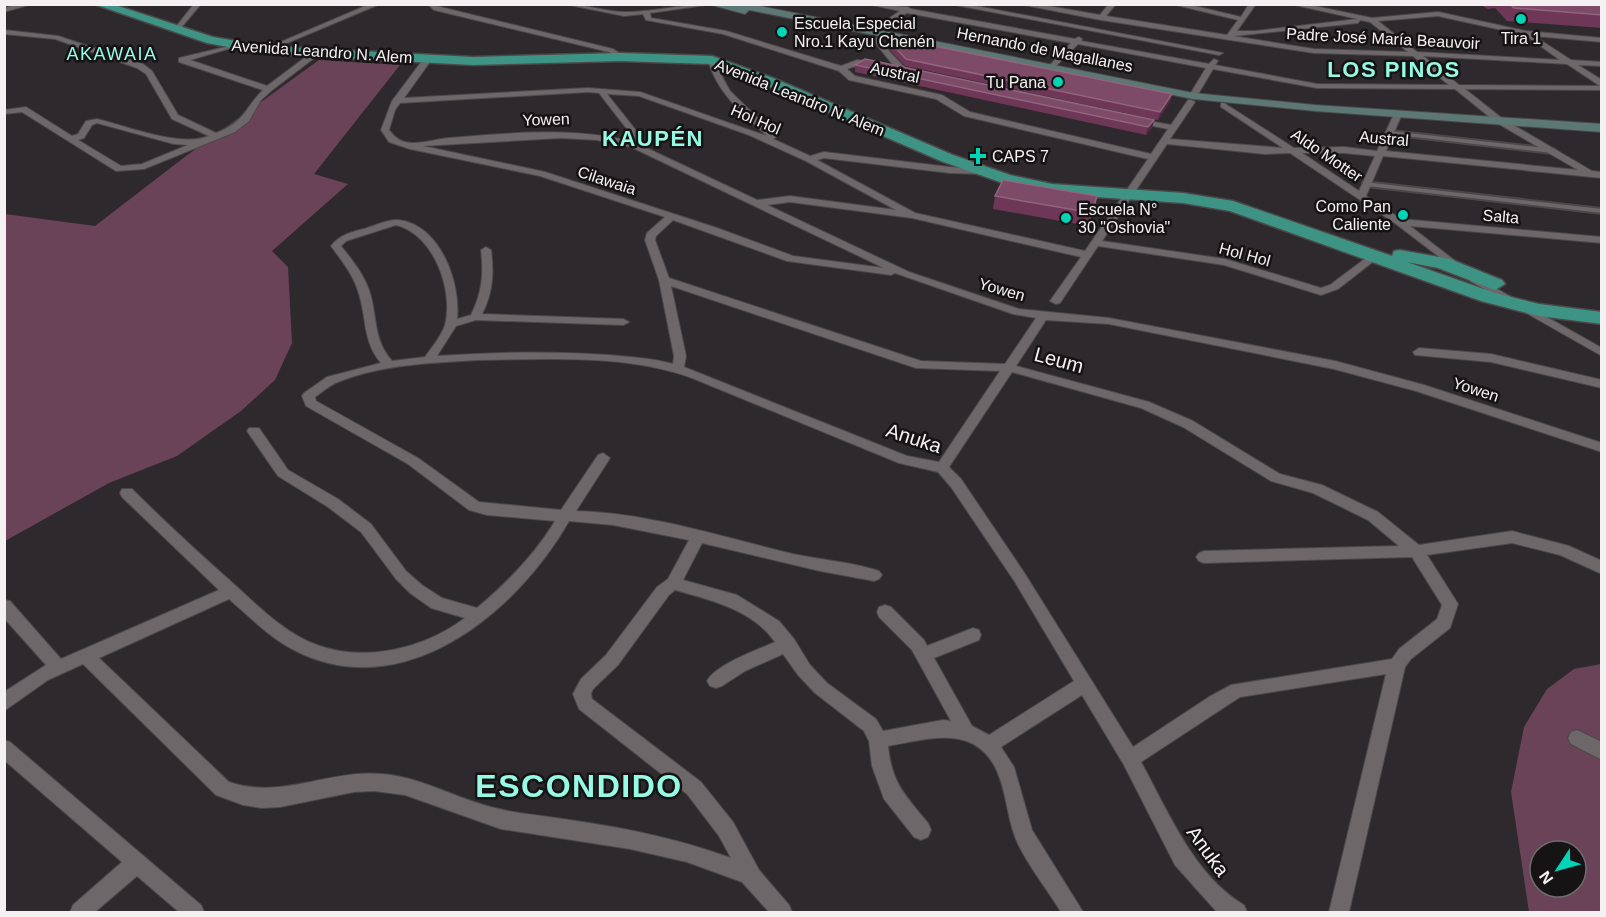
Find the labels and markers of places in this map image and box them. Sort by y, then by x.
marker: Tira 1 [1514,12,1528,26]
place label: Escuela Especial Nro.1 Kayu Chenén [794,15,935,50]
marker: Escuela Especial Nro.1 Kayu Chenén [775,25,789,39]
place label: Tira 1 [1501,30,1541,47]
place label: Tu Pana [986,74,1046,91]
marker: Tu Pana [1051,75,1065,89]
marker: CAPS 7 [969,147,987,165]
place label: CAPS 7 [992,148,1049,165]
place label: Como Pan Caliente [1315,198,1391,233]
place label: Escuela N° 30 "Oshovia" [1078,201,1170,236]
marker: Como Pan Caliente [1396,208,1410,222]
marker: Escuela N° 30 "Oshovia" [1059,211,1073,225]

